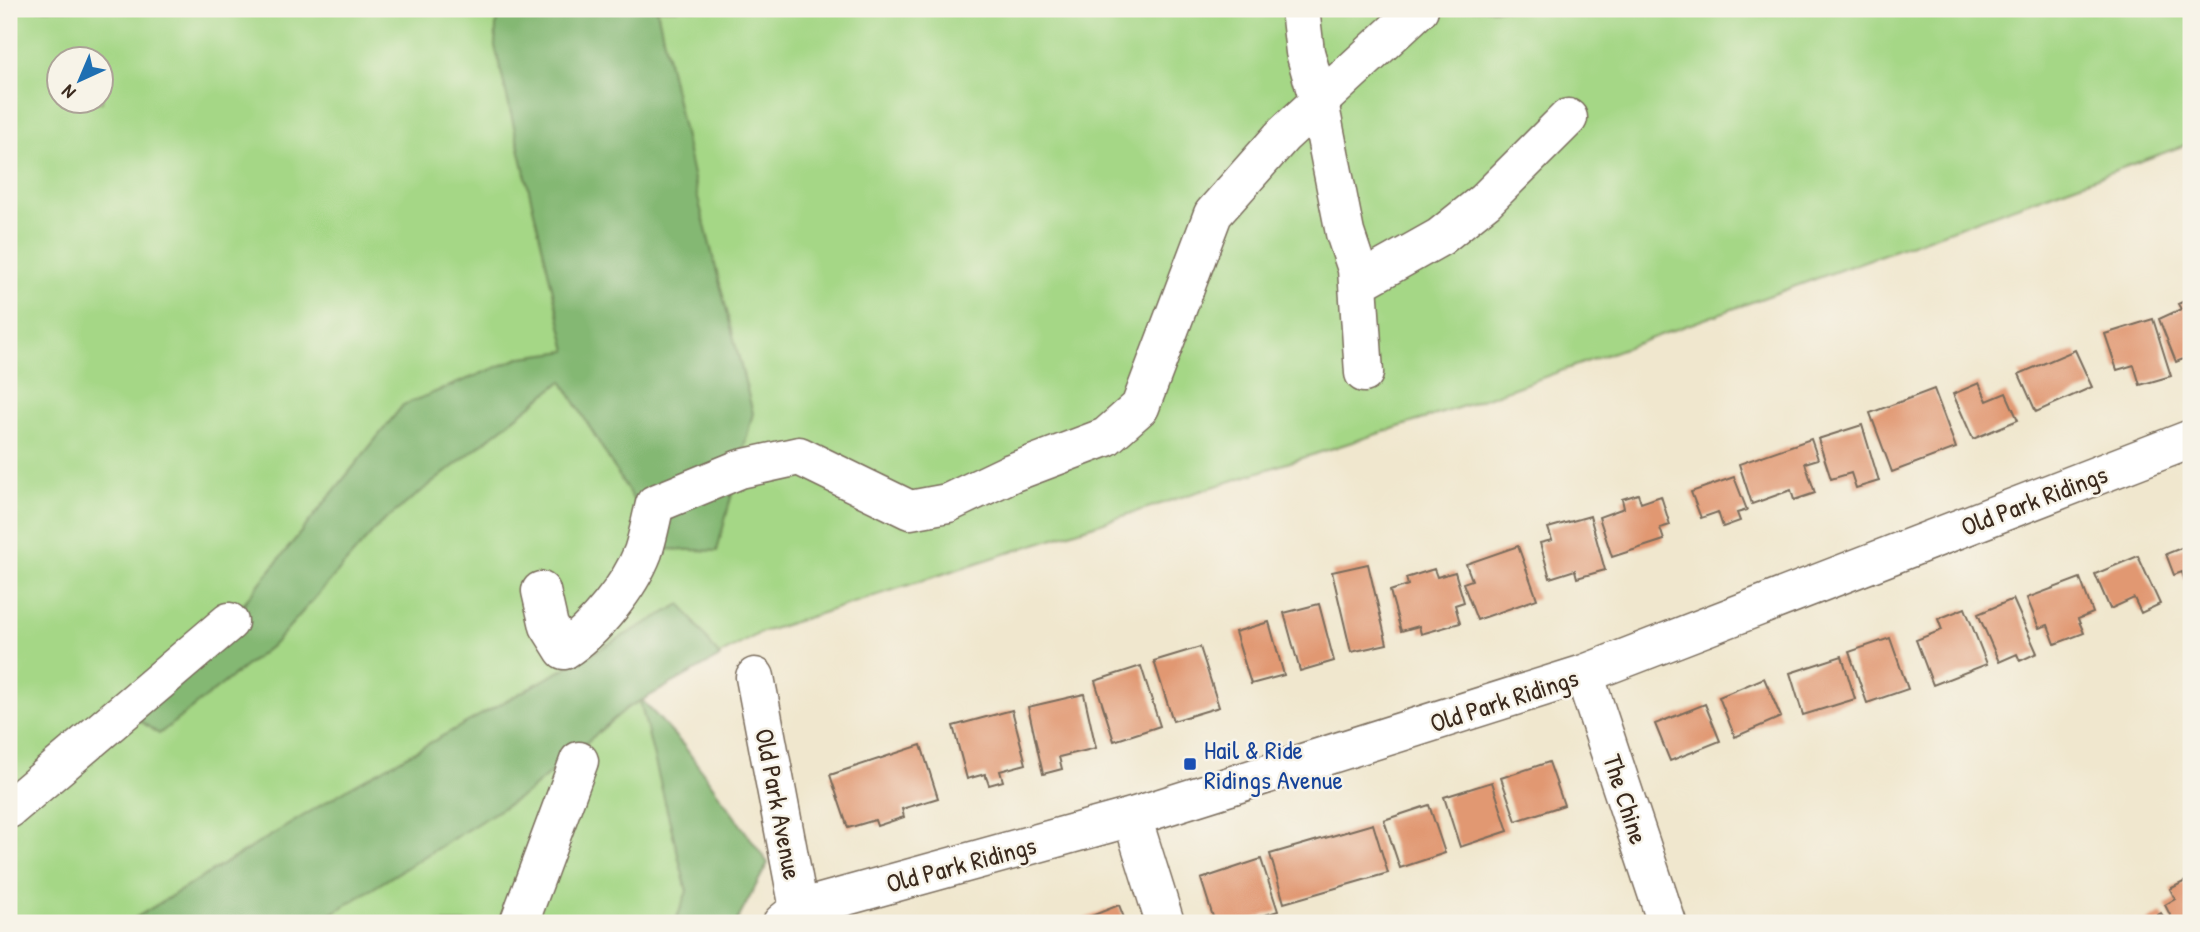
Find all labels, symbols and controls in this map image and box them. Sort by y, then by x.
north arrow [46,46,116,116]
text: N [56,79,81,105]
street label: Old Park Ridings [1956,456,2112,544]
street label: Old Park Ridings [1425,660,1583,740]
street label: Old Park Avenue [747,726,811,882]
place label: Hail & Ride Ridings Avenue [1204,732,1343,797]
street label: The Chine [1595,750,1657,848]
marker: Hail & Ride Ridings Avenue [1182,756,1198,772]
street label: Old Park Ridings [882,827,1040,901]

